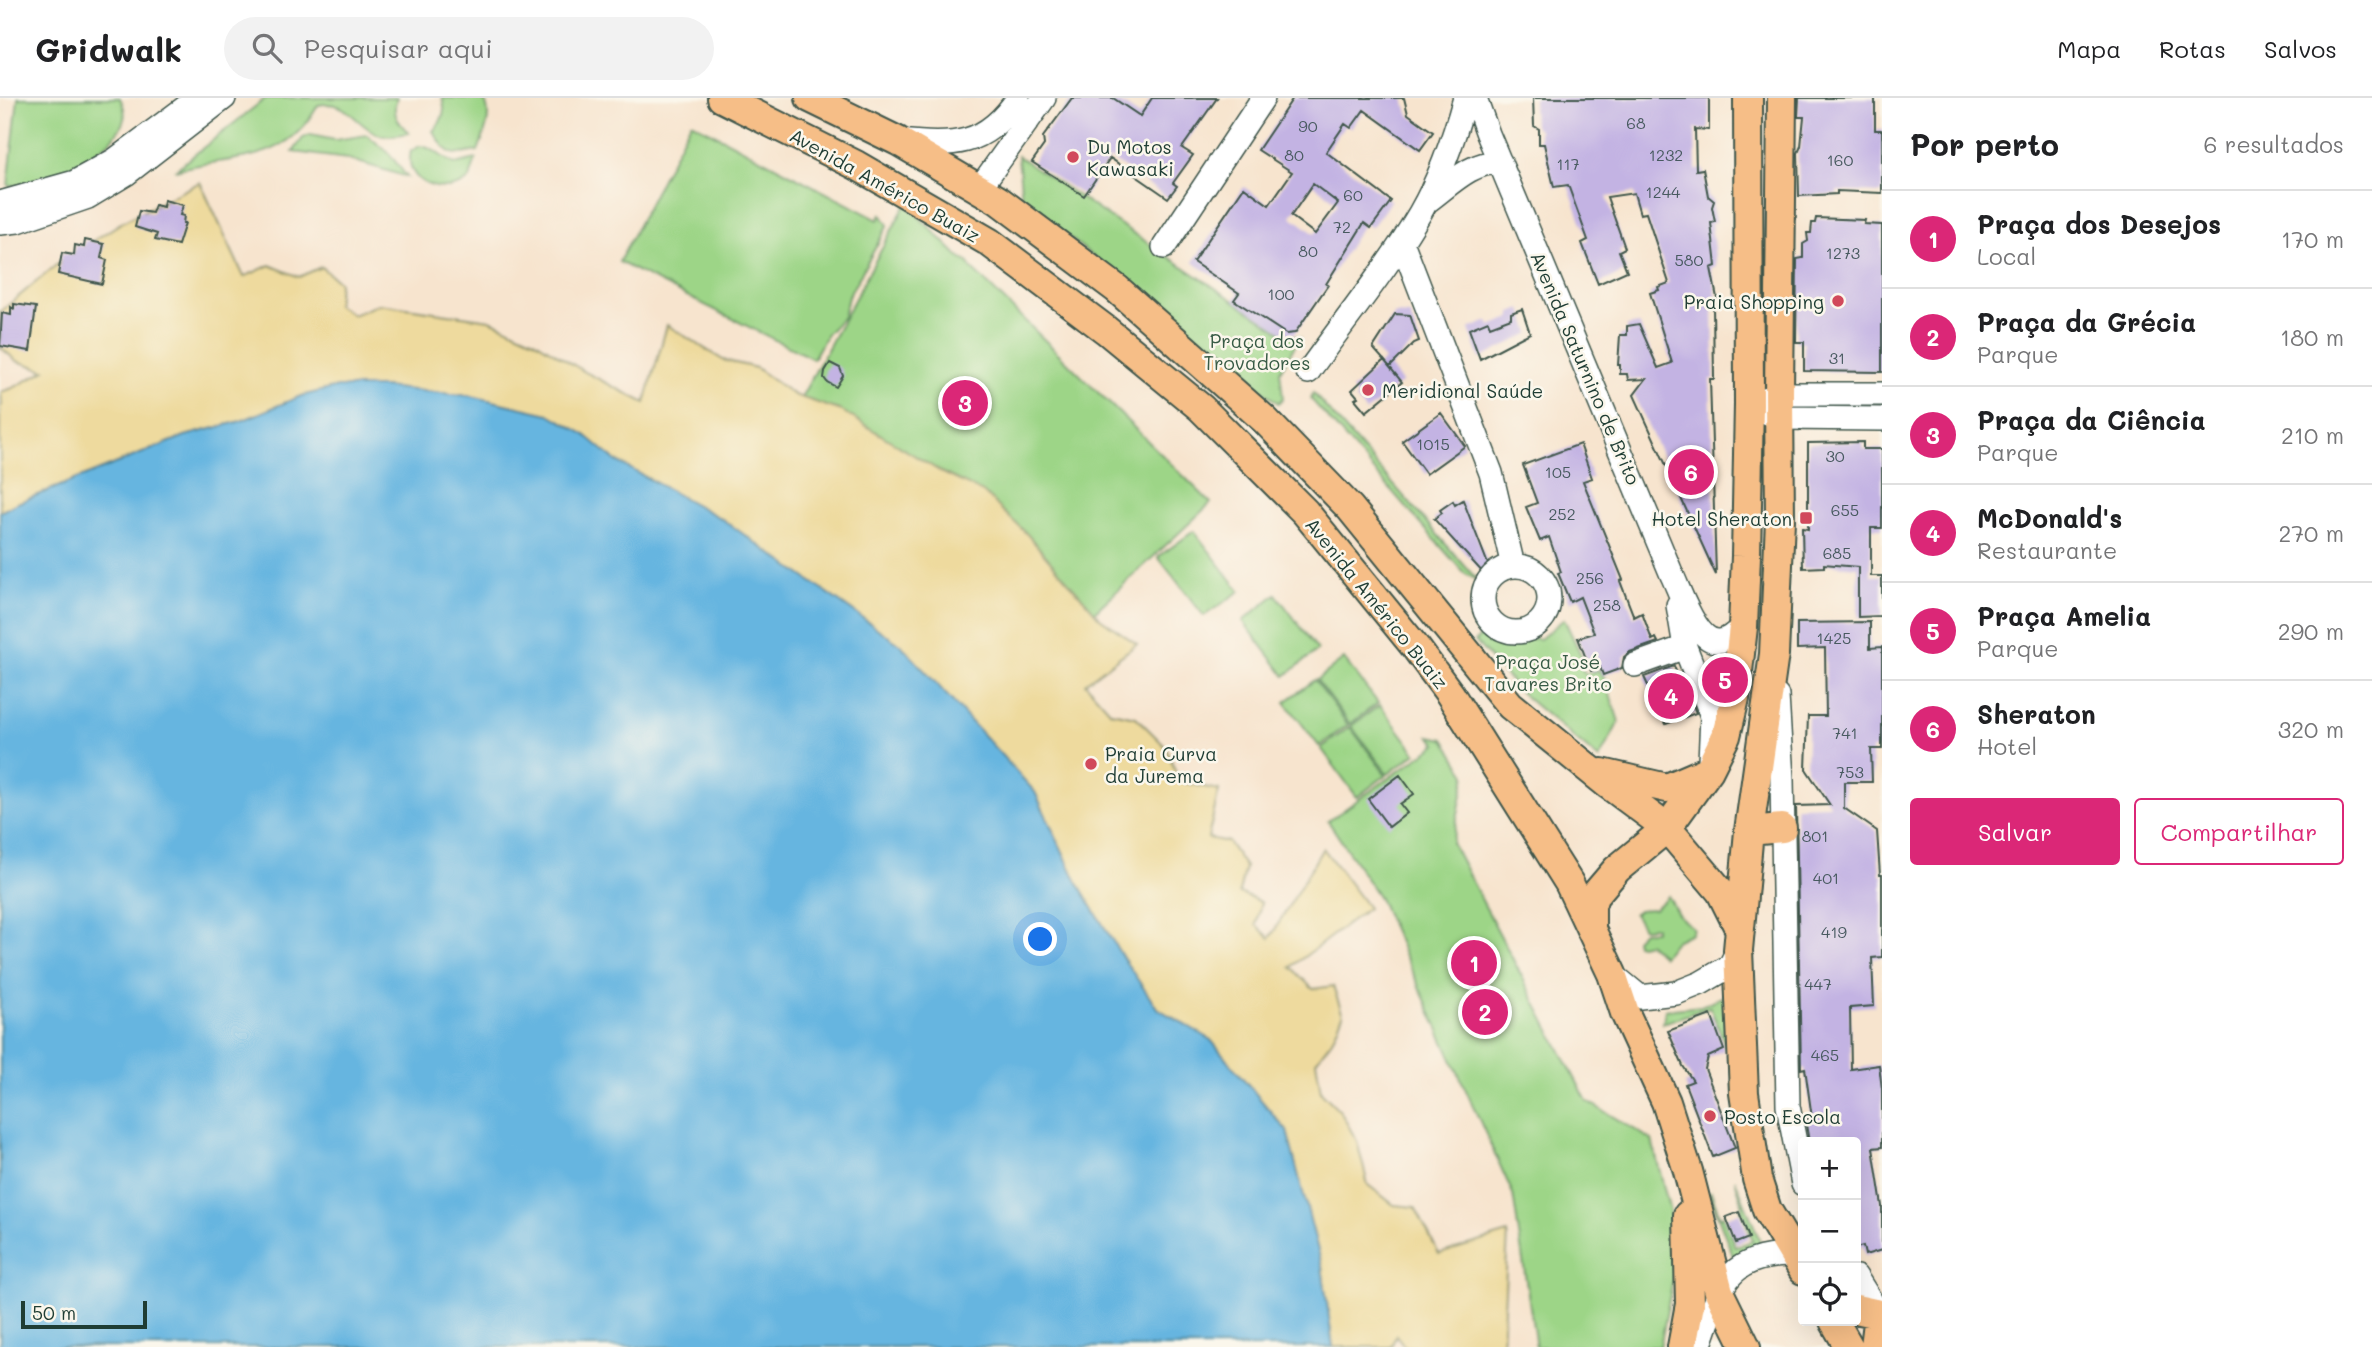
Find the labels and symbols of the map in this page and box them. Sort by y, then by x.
house number: 68 [1626,112,1646,133]
house number: 90 [1298,115,1318,136]
street label: Avenida Américo Buaiz [785,122,985,248]
place label: Du Motos Kawasaki [1087,134,1174,181]
house number: 80 [1284,144,1304,165]
house number: 1232 [1649,144,1683,165]
marker: Du Motos Kawasaki [1065,149,1081,165]
house number: 160 [1827,149,1853,170]
house number: 117 [1556,153,1580,174]
house number: 1244 [1646,181,1681,202]
house number: 60 [1343,184,1363,205]
house number: 72 [1333,216,1351,237]
house number: 80 [1298,240,1318,261]
house number: 1273 [1826,242,1860,263]
street label: Avenida Saturnino de Brito [1525,248,1647,488]
house number: 580 [1675,249,1704,270]
house number: 100 [1268,283,1295,304]
place label: Praia Shopping [1684,289,1824,314]
marker: Praia Shopping [1830,293,1846,309]
park label: Praça dos Trovadores [1203,328,1311,375]
house number: 31 [1829,347,1845,368]
pin: 3 [942,377,988,429]
place label: Meridional Saúde [1382,378,1543,403]
marker: Meridional Saúde [1360,382,1376,398]
house number: 1015 [1416,433,1450,454]
house number: 30 [1825,445,1845,466]
pin: 6 [1668,446,1714,498]
house number: 105 [1545,461,1571,482]
house number: 655 [1831,499,1859,520]
house number: 252 [1548,503,1576,524]
place label: Hotel Sheraton [1652,506,1792,531]
marker: Hotel Sheraton [1798,510,1814,526]
street label: Avenida Américo Buaiz [1300,512,1454,694]
house number: 685 [1823,542,1851,563]
house number: 256 [1576,567,1604,588]
house number: 258 [1593,594,1621,615]
house number: 1425 [1817,627,1851,648]
park label: Praça José Tavares Brito [1484,649,1612,696]
pin: 5 [1702,654,1748,706]
pin: 4 [1648,670,1694,722]
house number: 741 [1832,722,1858,743]
place label: Praia Curva da Jurema [1105,741,1217,788]
marker: Praia Curva da Jurema [1083,756,1099,772]
house number: 753 [1836,761,1864,782]
house number: 801 [1802,825,1828,846]
house number: 401 [1813,867,1839,888]
house number: 419 [1821,921,1847,942]
your location [1023,922,1057,956]
pin: 1 [1451,937,1497,989]
house number: 447 [1804,973,1832,994]
pin: 2 [1462,986,1508,1038]
house number: 465 [1811,1044,1839,1065]
place label: Posto Escola [1724,1104,1841,1129]
marker: Posto Escola [1702,1108,1718,1124]
scale bar [21,1298,147,1330]

